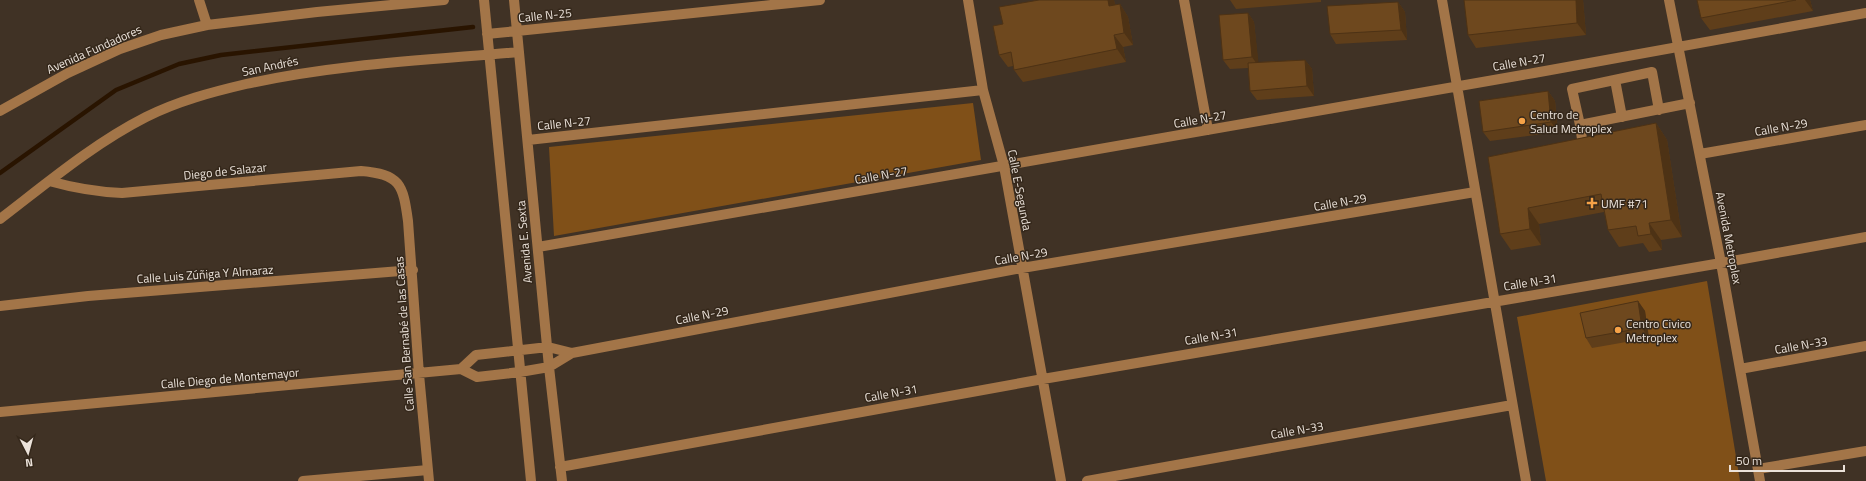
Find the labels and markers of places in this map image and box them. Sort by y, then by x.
place label: Centro de Salud Metroplex [1530,105,1612,138]
marker: Centro de Salud Metroplex [1517,116,1527,126]
place label: UMF #71 [1601,194,1648,213]
marker: UMF #71 [1586,197,1598,209]
place label: Centro Civico Metroplex [1626,314,1691,347]
marker: Centro Civico Metroplex [1613,325,1623,335]

